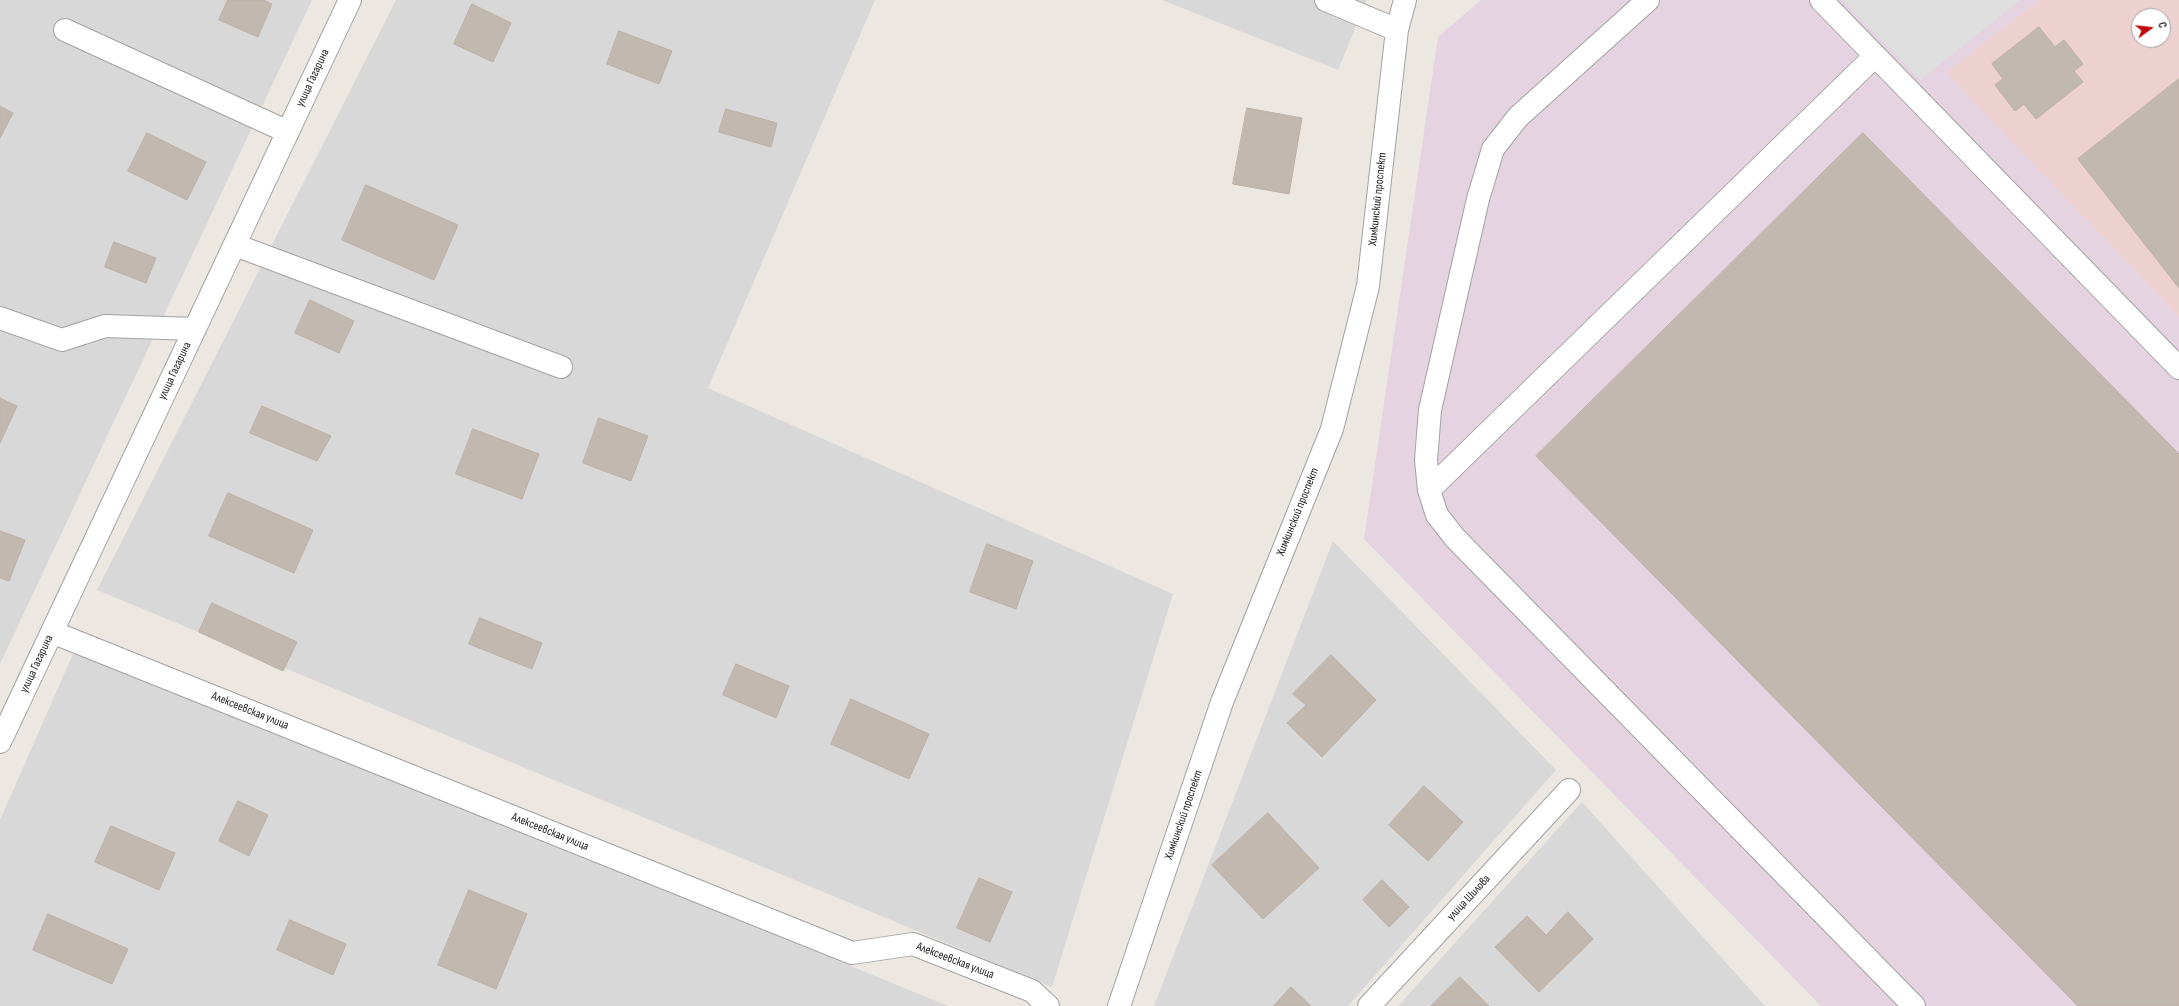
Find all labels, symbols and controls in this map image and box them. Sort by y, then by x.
north arrow [2131,8,2171,48]
text: С [2155,21,2169,29]
street label: улица Гагарина [293,47,333,109]
street label: Химкинский проспект [1366,152,1390,246]
street label: улица Гагарина [155,340,195,402]
street label: Химкинский проспект [1274,466,1322,558]
street label: улица Гагарина [17,633,57,695]
street label: Алексеевская улица [209,689,291,733]
street label: Химкинский проспект [1162,768,1206,862]
street label: Алексеевская улица [509,810,591,854]
street label: улица Шилова [1444,872,1494,924]
street label: Алексеевская улица [914,940,996,982]

